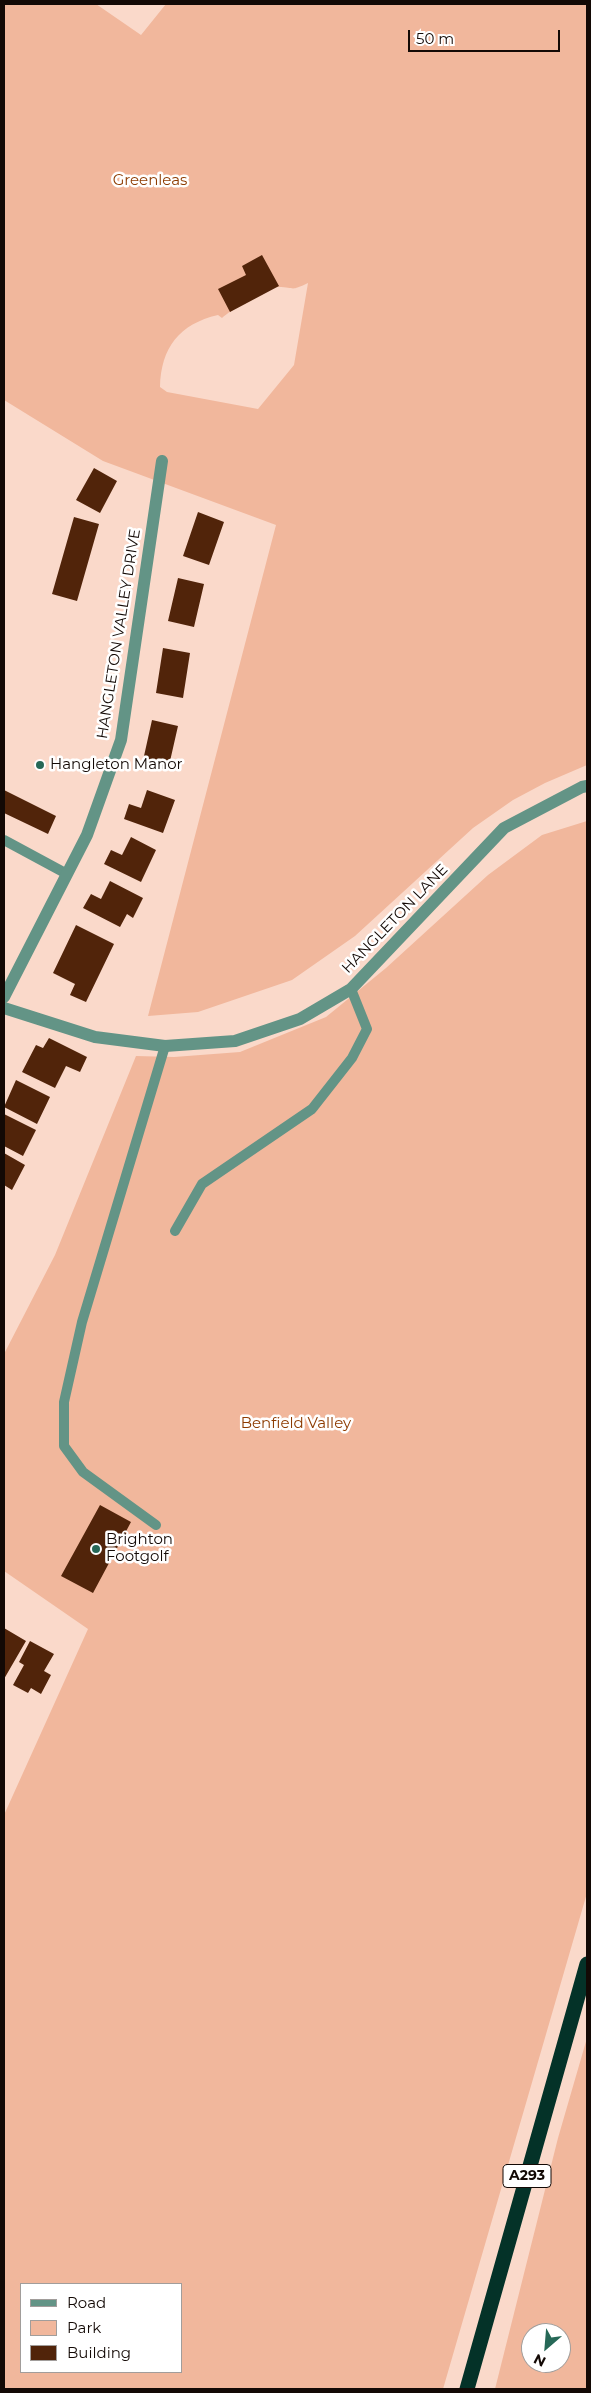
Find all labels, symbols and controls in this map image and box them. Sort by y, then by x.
scale bar [411,20,564,52]
text: 50 m [416,29,454,48]
park label: Greenleas [113,172,187,190]
street label: HANGLETON VALLEY DRIVE [94,528,144,740]
place label: Hangleton Manor [50,756,183,774]
marker: Hangleton Manor [34,759,46,771]
street label: HANGLETON LANE [338,861,452,977]
park label: Benfield Valley [241,1415,351,1433]
place label: Brighton Footgolf [106,1531,173,1566]
marker: Brighton Footgolf [90,1543,102,1555]
road number: A293 [503,2164,551,2188]
legend [20,2283,182,2373]
text: Road [67,2293,106,2312]
text: Park [67,2318,101,2337]
north arrow [521,2323,571,2373]
text: Building [67,2343,131,2362]
text: N [531,2350,549,2371]

